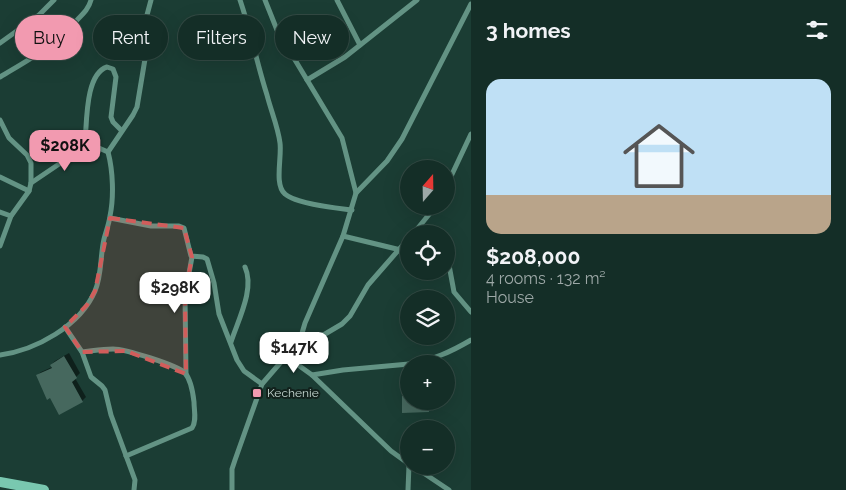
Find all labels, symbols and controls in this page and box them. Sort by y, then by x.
chip: Buy [15,15,83,60]
chip: Rent [93,15,168,60]
chip: Filters [178,15,265,60]
chip: New [275,15,349,60]
icon: filters [803,16,831,44]
text: 3 homes [486,18,571,43]
icon: home [614,111,704,201]
pin: $208K [30,130,100,172]
text: $208K [40,136,90,155]
north arrow [400,160,455,215]
map controls [400,160,455,475]
button: locate [400,225,455,280]
text: $208,000 [486,244,580,269]
text: 4 rooms · 132 m² [486,269,606,288]
pin: $298K [140,272,210,314]
text: $298K [151,278,199,297]
text: House [486,288,534,307]
button: layers [400,290,455,345]
pin: $147K [259,332,329,374]
text: $147K [271,338,317,357]
button: + [400,355,455,410]
place label: Kechenie [267,386,319,400]
marker: Kechenie [251,387,263,399]
button: − [400,420,455,475]

